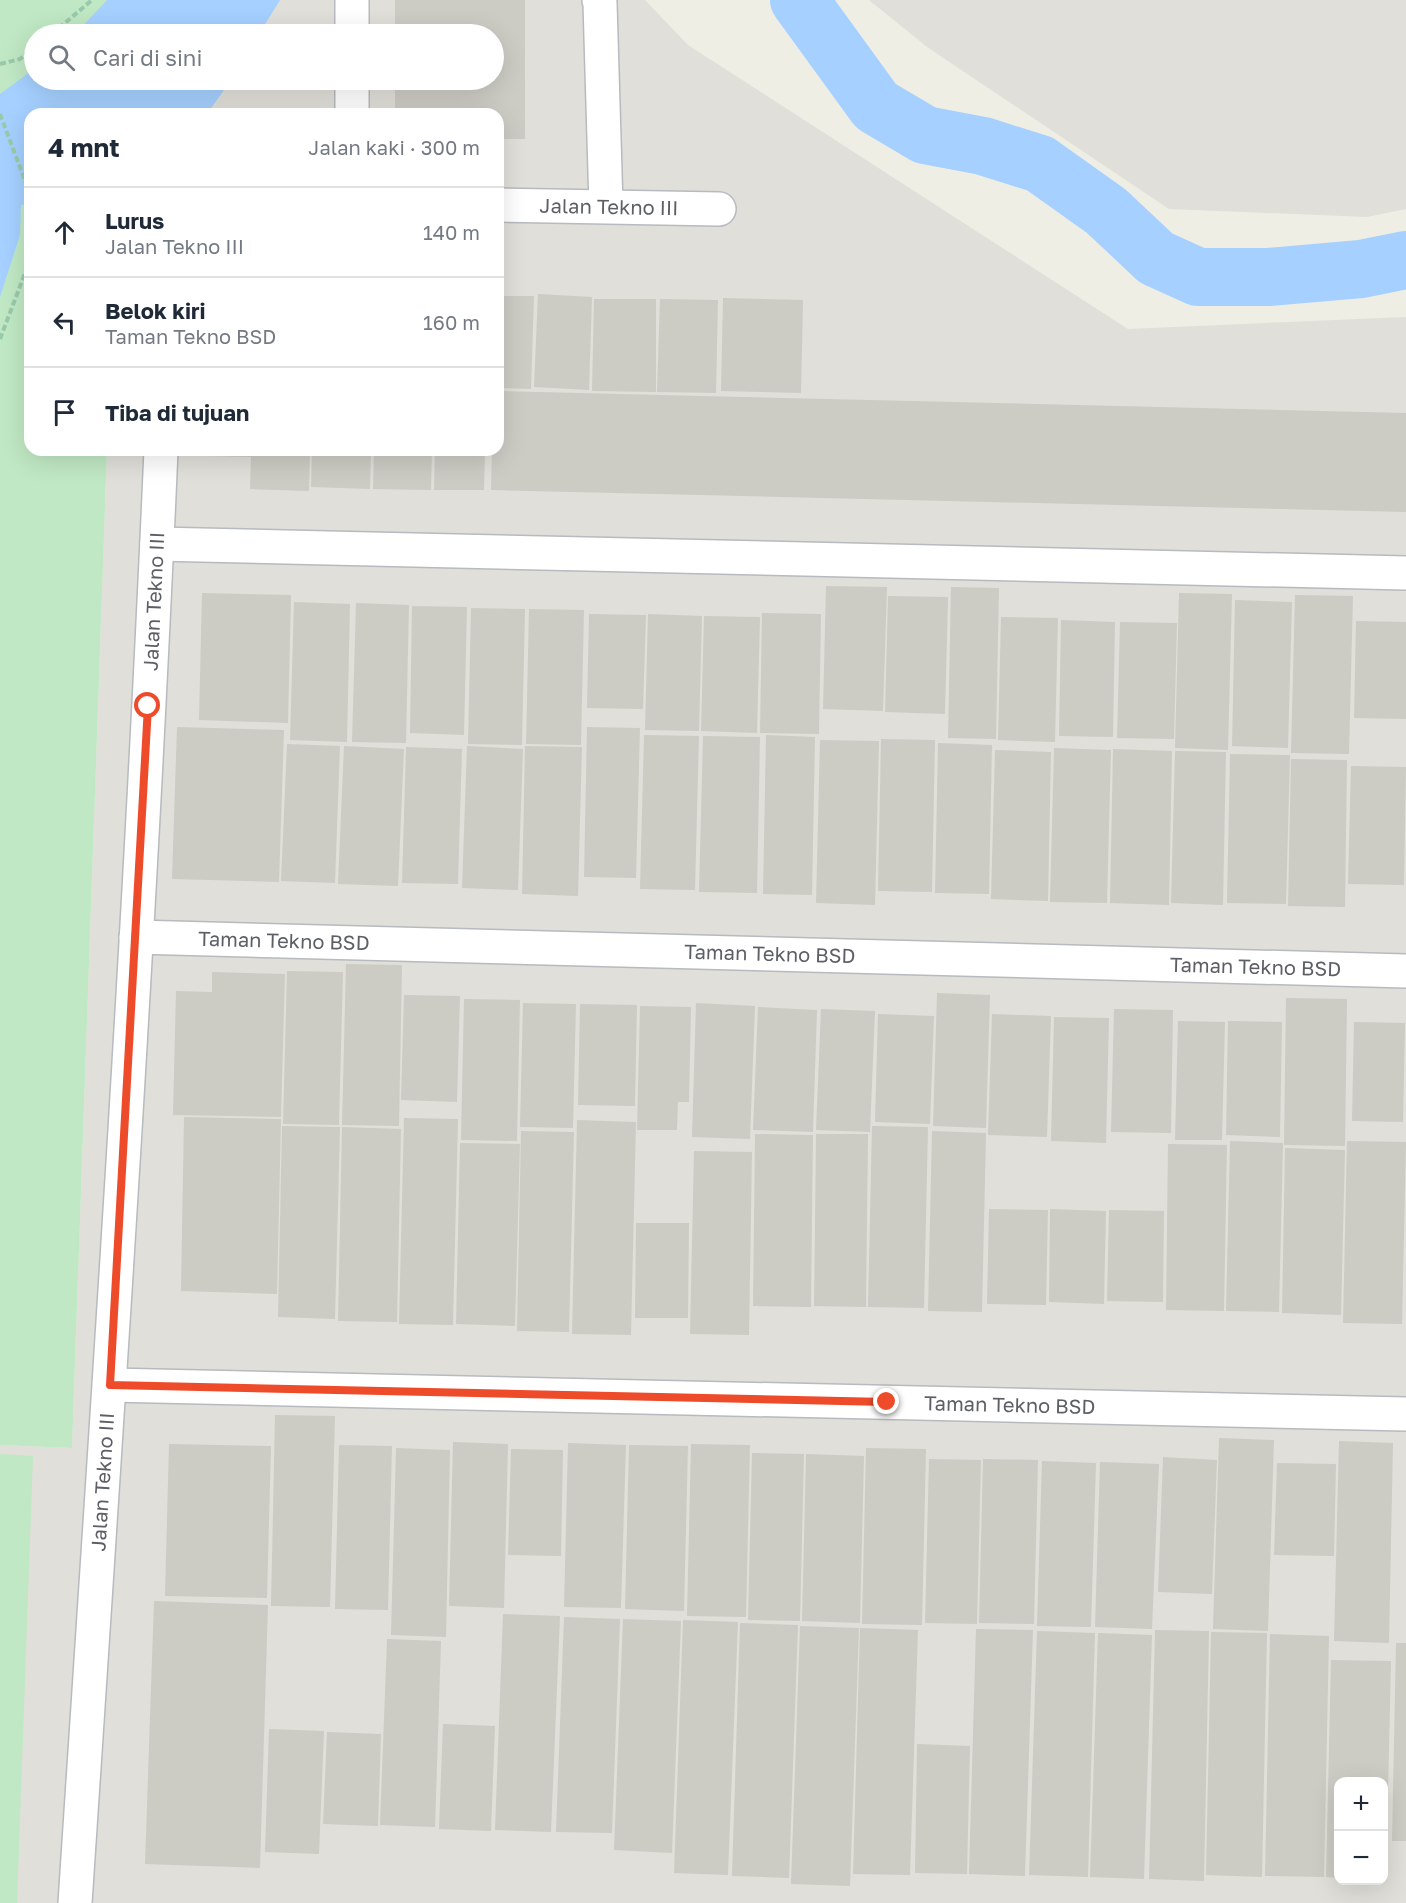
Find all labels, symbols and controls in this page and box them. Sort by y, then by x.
search box [24,24,504,90]
icon: search [45,41,78,74]
text: Cari di sini [93,44,202,71]
text: 4 mnt [48,132,120,163]
text: Jalan kaki · 300 m [308,135,480,159]
street label: Jalan Tekno III [539,193,679,219]
text: Lurus [105,207,164,234]
icon: ahead [48,216,81,249]
text: 140 m [423,220,480,244]
text: Jalan Tekno III [105,234,244,258]
text: Belok kiri [105,297,206,324]
icon: left [48,306,81,339]
text: 160 m [423,310,480,334]
text: Taman Tekno BSD [105,324,276,348]
icon: arrive [48,396,81,429]
text: Tiba di tujuan [105,399,249,426]
street label: Jalan Tekno III [138,531,168,671]
route start [134,692,160,718]
street label: Taman Tekno BSD [198,926,370,954]
street label: Taman Tekno BSD [684,939,856,967]
street label: Taman Tekno BSD [1170,952,1342,980]
route end [873,1388,899,1414]
street label: Taman Tekno BSD [924,1390,1096,1418]
street label: Jalan Tekno III [85,1412,118,1552]
map controls [1334,1777,1388,1885]
button: + [1334,1777,1388,1831]
button: − [1334,1831,1388,1885]

